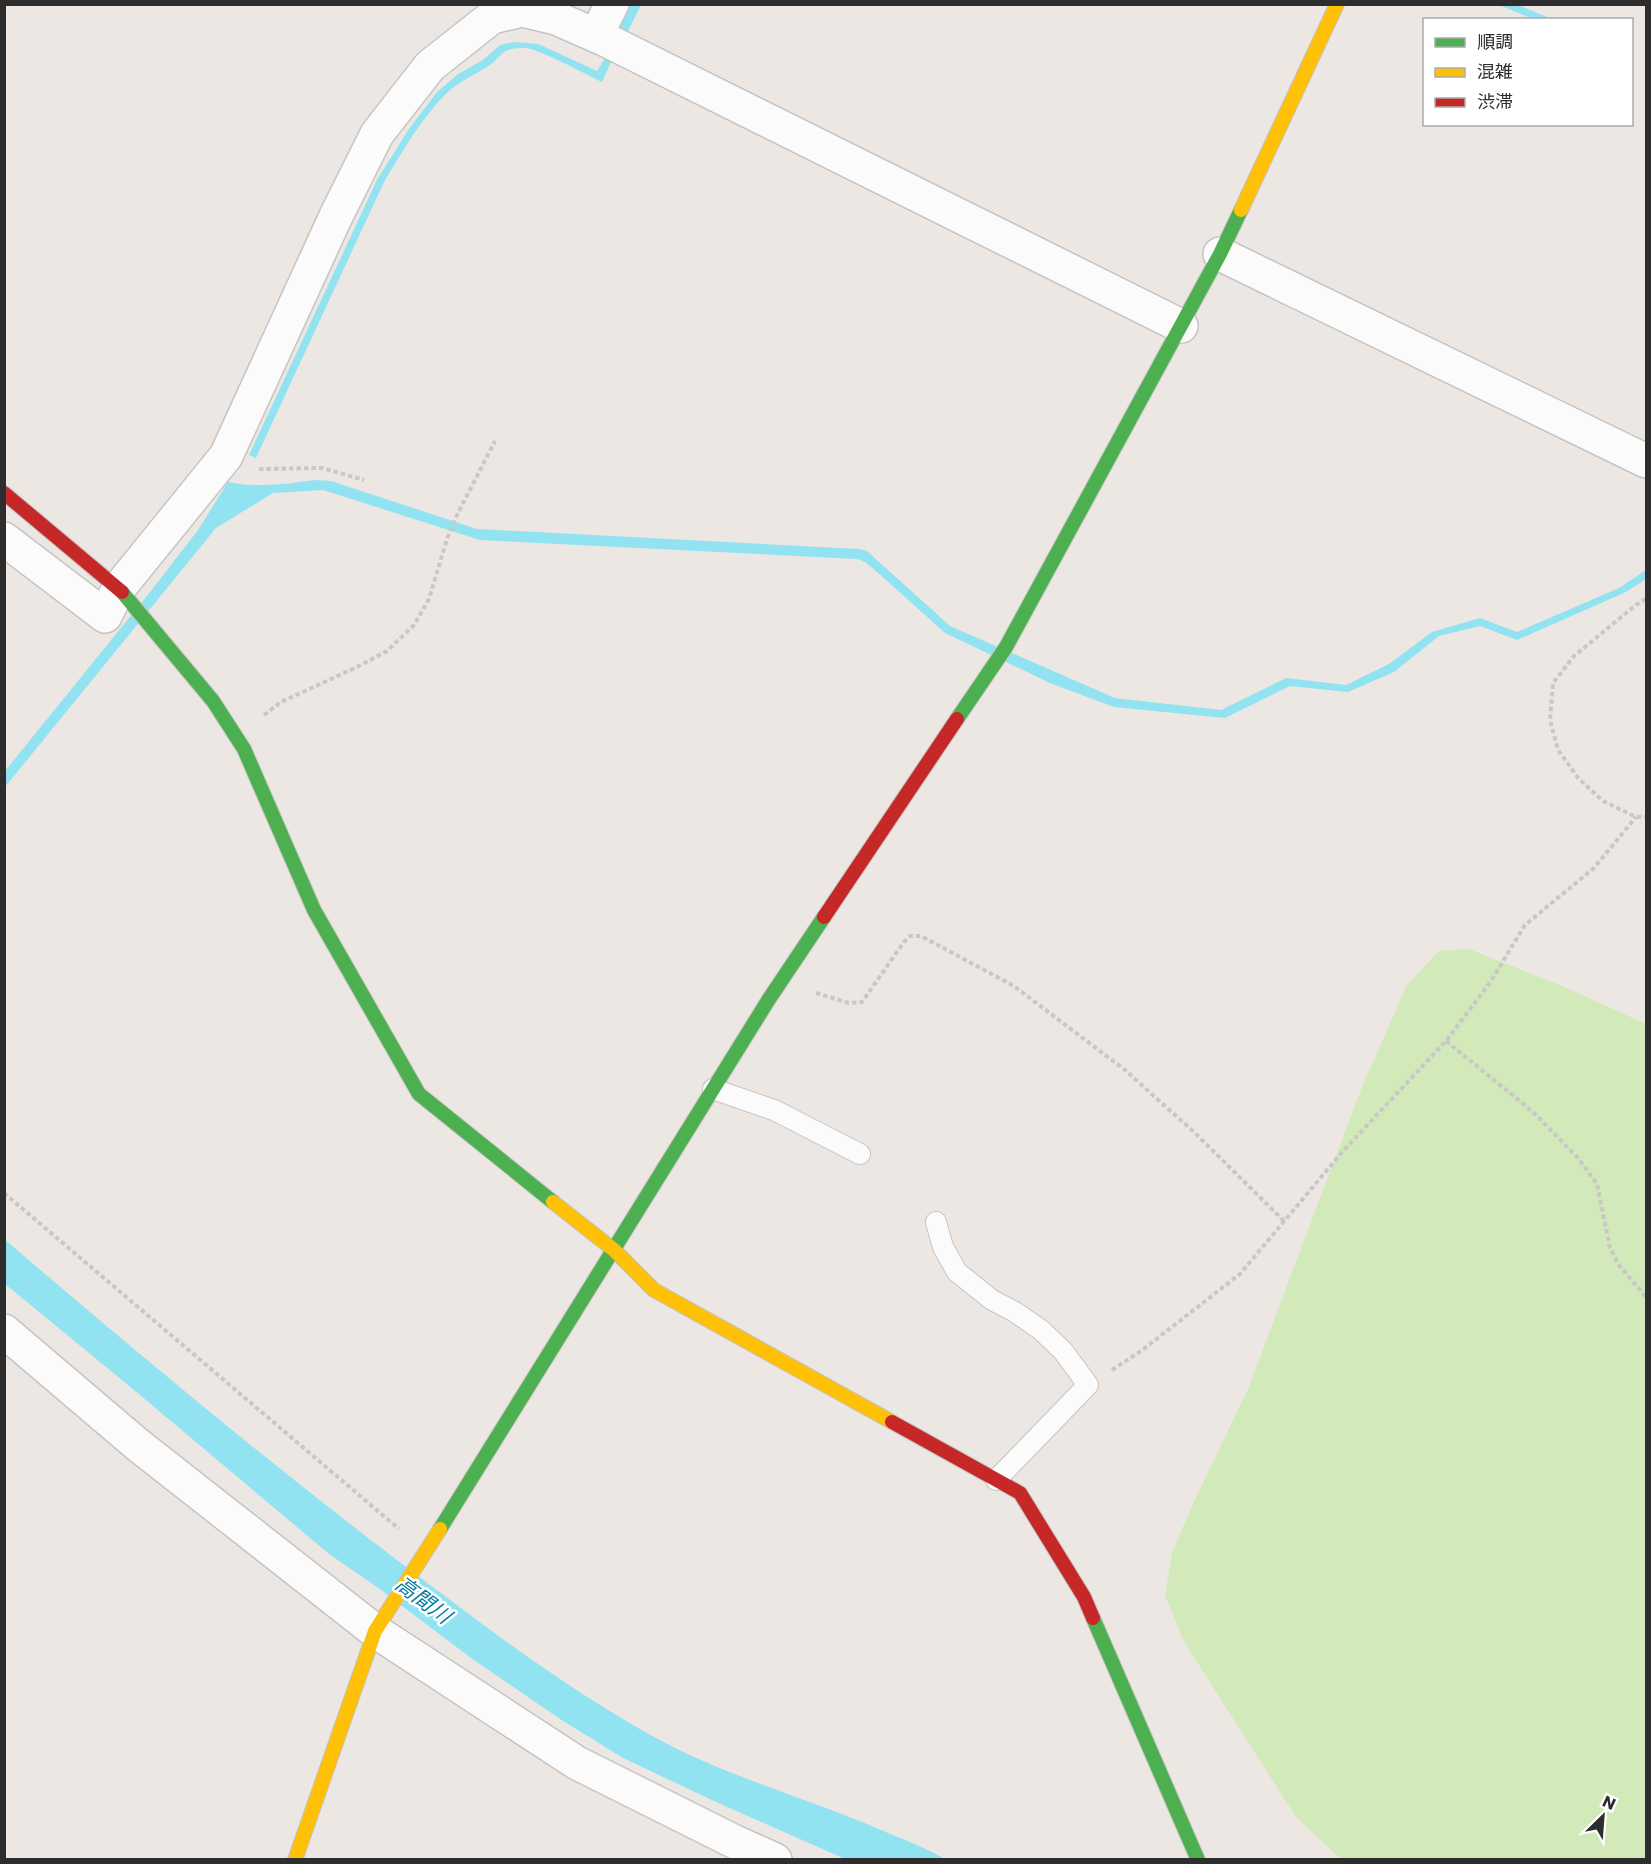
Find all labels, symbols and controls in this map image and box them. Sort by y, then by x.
legend [1423,18,1633,126]
text: 順調 [1477,29,1513,54]
text: 混雑 [1477,59,1513,84]
text: 渋滞 [1477,89,1513,114]
water label: 高間川 [389,1569,459,1631]
north arrow [1573,1786,1633,1846]
text: N [1599,1790,1619,1816]

